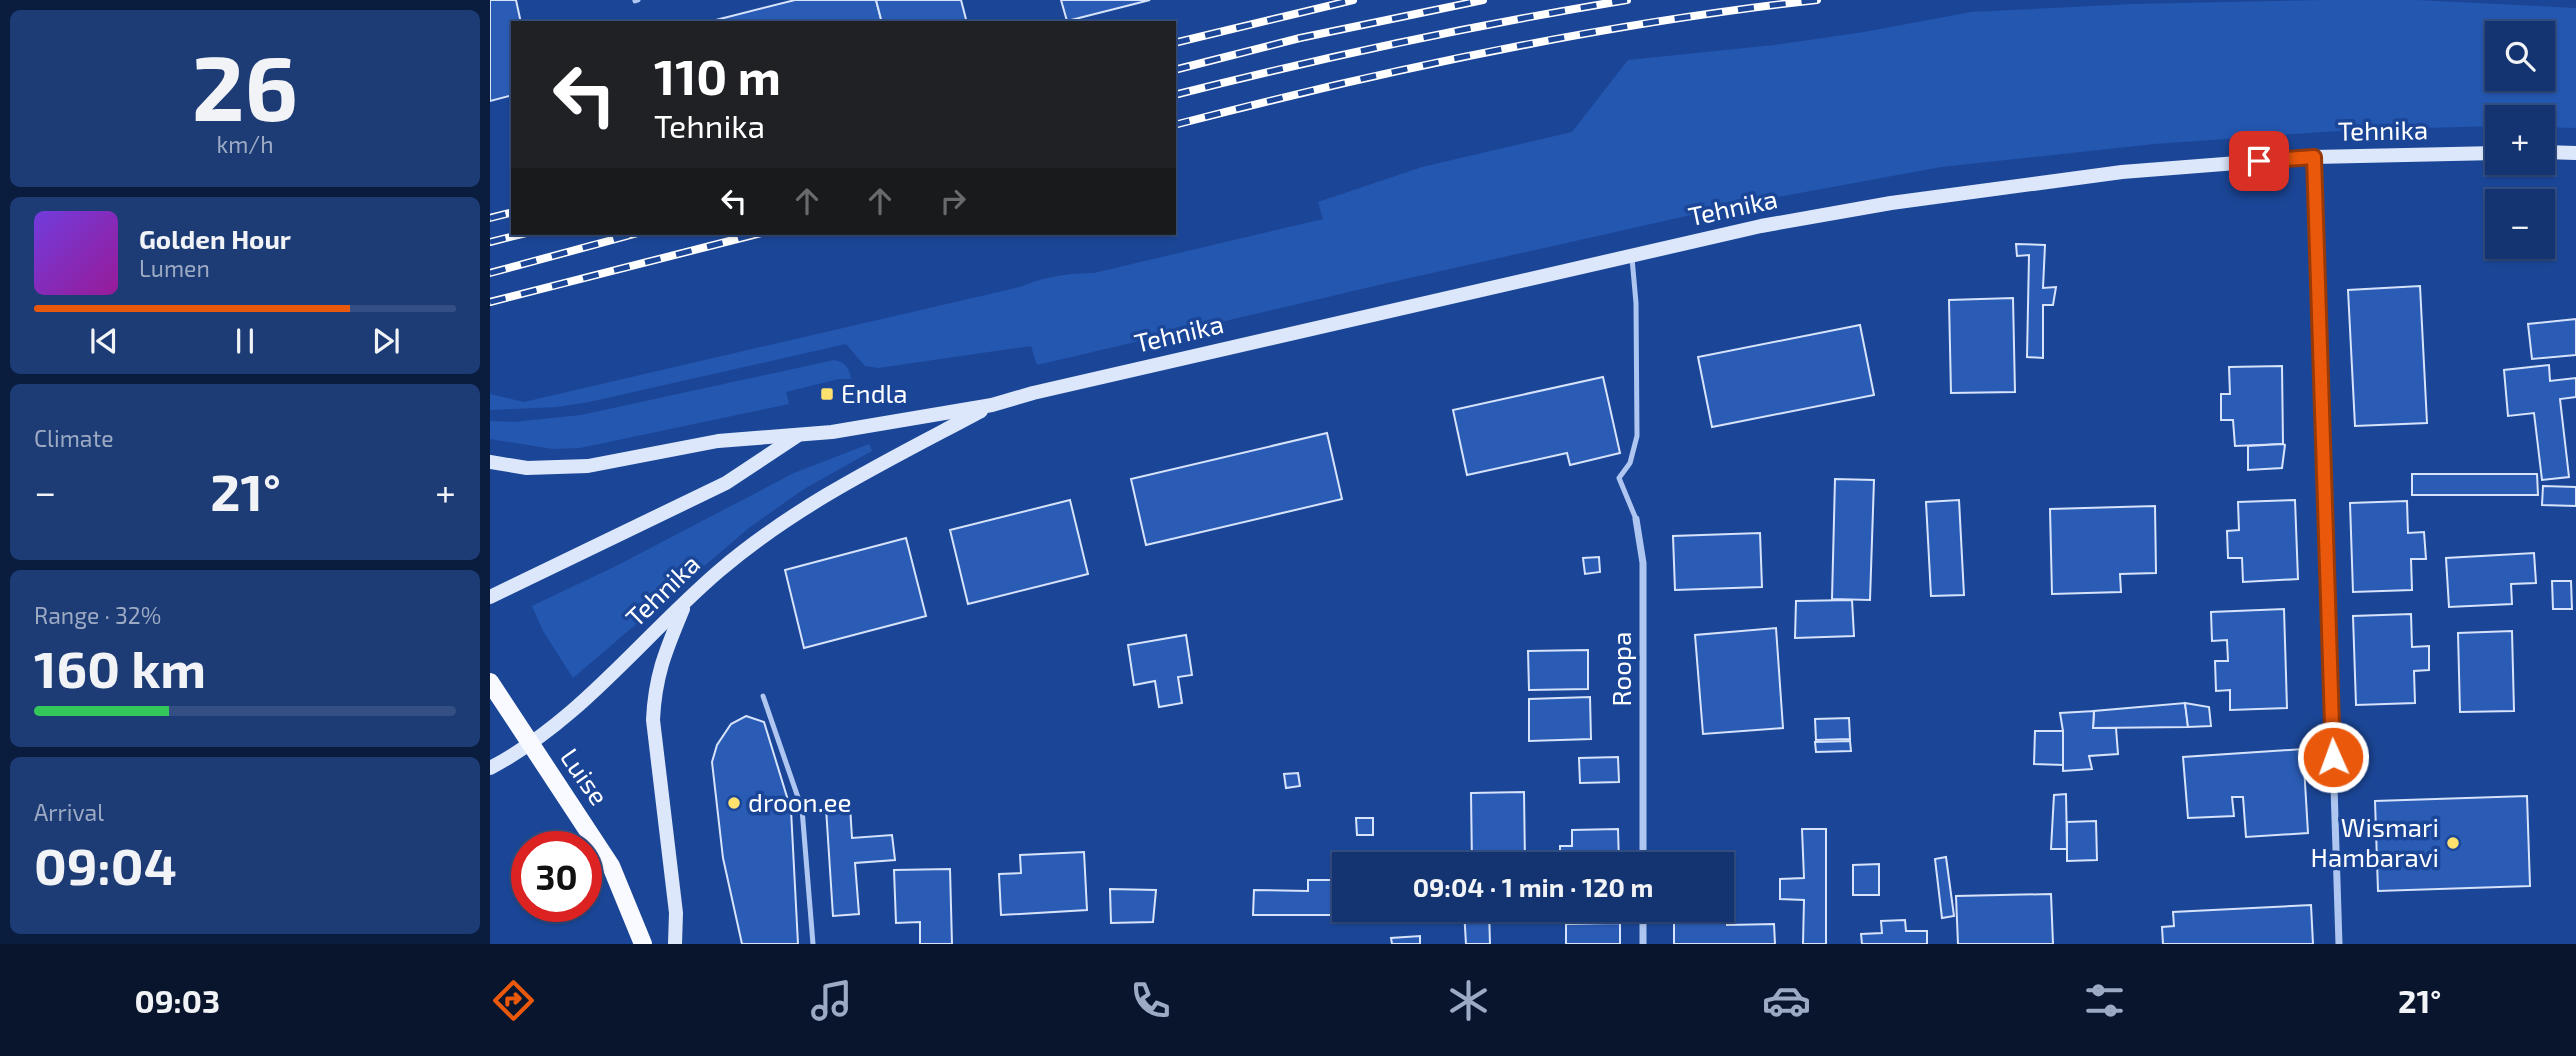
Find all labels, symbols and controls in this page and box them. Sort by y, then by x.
map controls [2485,21,2555,259]
button: search [2485,21,2555,91]
text: 26 [192,30,298,139]
text: 110 m [654,46,781,105]
icon: left [539,49,630,140]
button: + [2485,105,2555,175]
text: Tehnika [654,106,765,144]
street label: Tehnika [2338,113,2428,146]
text: km/h [216,130,274,158]
pin [2229,131,2289,191]
icon: arrive [2240,142,2278,180]
icon: left [715,182,753,220]
icon: ahead [788,182,826,220]
icon: ahead [861,182,899,220]
icon: right [934,182,972,220]
street label: Tehnika [1685,182,1780,231]
button: − [2485,189,2555,259]
text: Golden Hour [139,223,291,254]
text: Lumen [139,254,210,282]
street label: Tehnika [1131,307,1226,358]
icon: previous [85,322,123,360]
icon: pause [226,322,264,360]
icon: next [367,322,405,360]
place label: Endla [841,377,908,408]
marker: Endla [819,386,835,402]
text: Climate [34,424,114,452]
text: 21° [210,459,281,521]
text: − [34,468,56,514]
text: + [435,468,456,514]
street label: Tehnika [619,547,705,632]
text: Range · 32% [34,601,161,629]
street label: Roopa [1605,632,1636,706]
text: 160 km [34,636,206,698]
position arrow [2296,720,2370,794]
street label: Luise [555,742,616,810]
place label: droon.ee [748,786,852,817]
marker: droon.ee [726,795,742,811]
text: Arrival [34,798,104,826]
place label: Wismari Hambaravi [2311,811,2439,872]
speed limit sign: 30 [511,831,602,922]
text: 09:04 [34,833,177,895]
marker: Wismari Hambaravi [2445,835,2461,851]
text: 09:04 · 1 min · 120 m [1413,871,1653,902]
icon: directions [489,976,538,1025]
icon: music [807,976,856,1025]
icon: phone [1126,976,1175,1025]
icon: climate [1444,976,1493,1025]
icon: car [1762,976,1811,1025]
icon: filters [2080,976,2129,1025]
text: 09:03 [135,981,220,1019]
text: 21° [2398,981,2441,1019]

